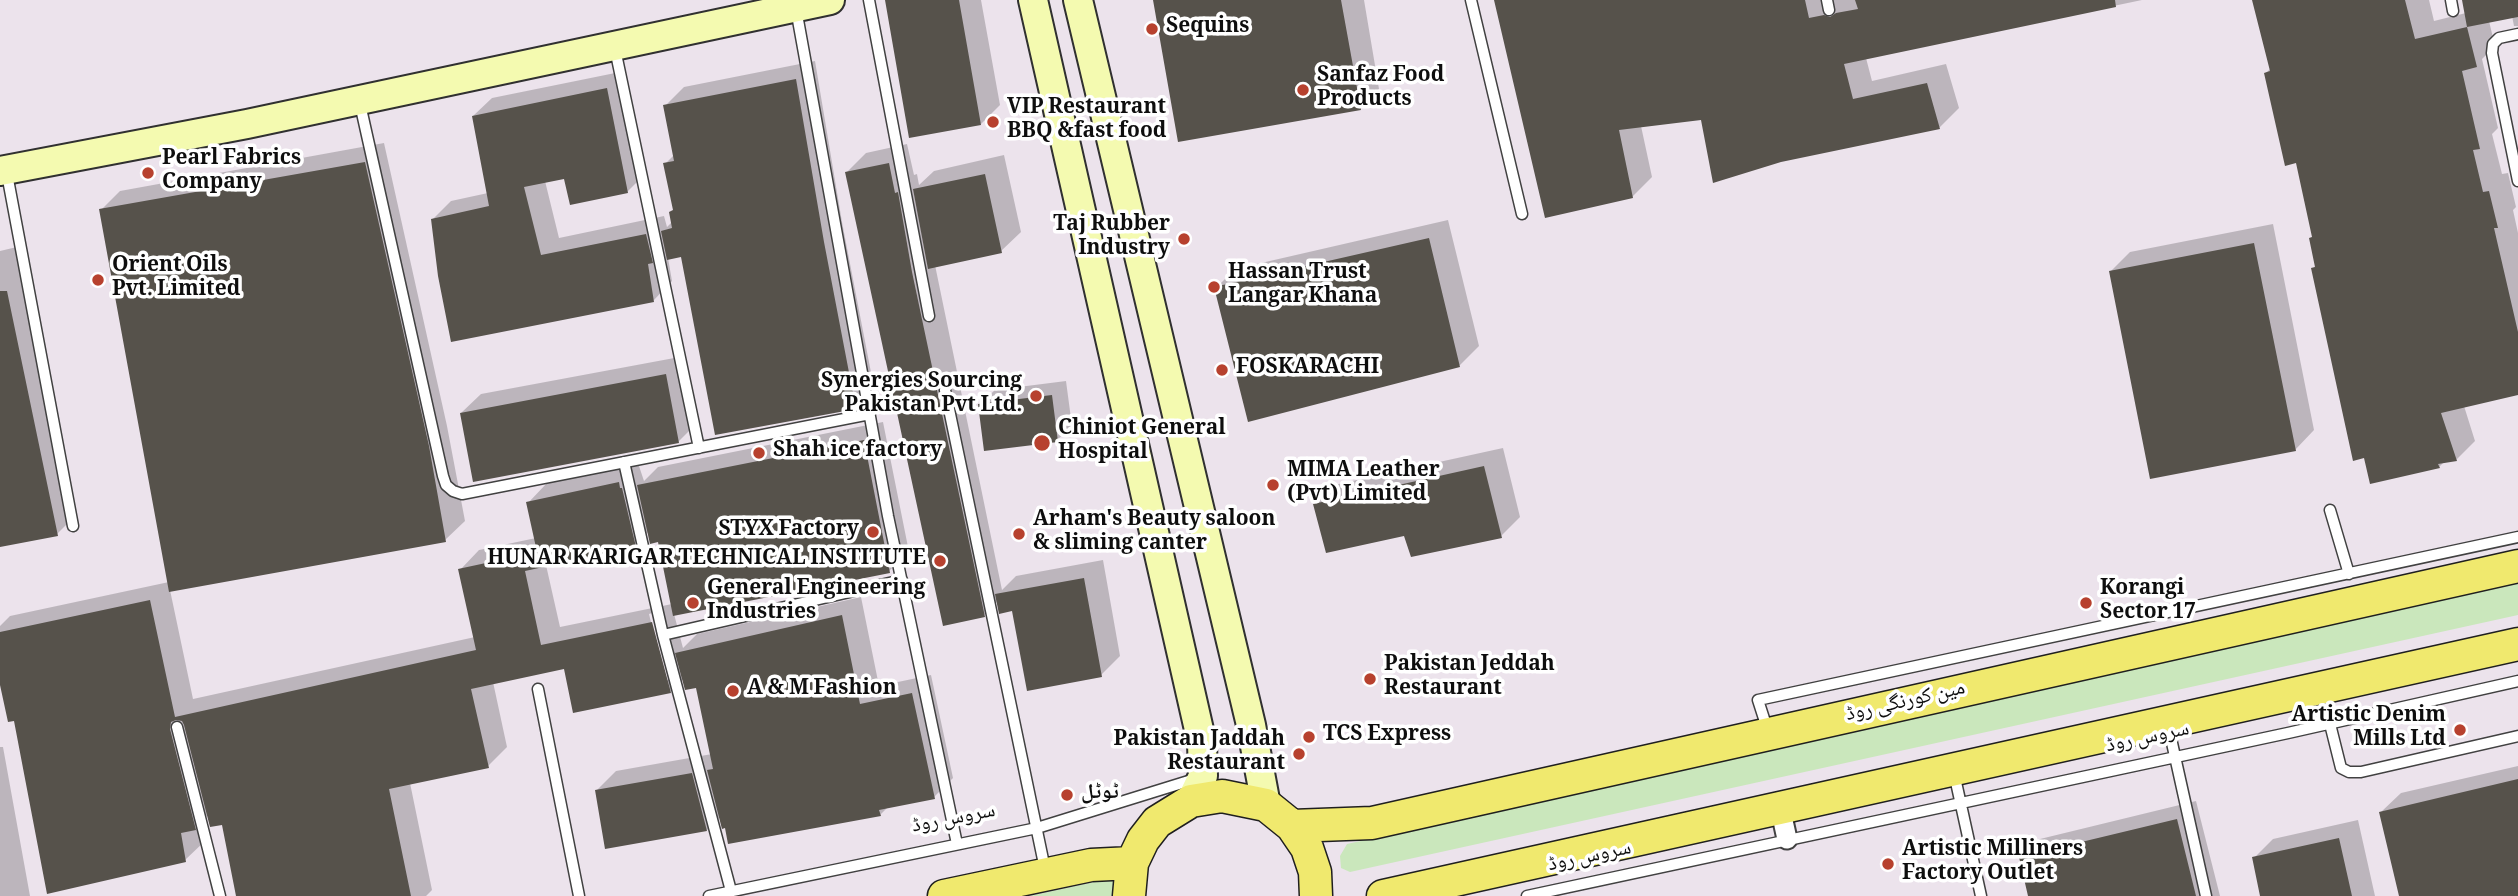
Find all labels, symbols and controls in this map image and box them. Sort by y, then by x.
place label: Sequins [1166,16,1249,42]
marker: Sequins [1144,21,1160,37]
place label: Sanfaz Food Products [1317,65,1444,115]
marker: Sanfaz Food Products [1295,82,1311,98]
place label: VIP Restaurant BBQ &fast food [1007,97,1166,147]
marker: VIP Restaurant BBQ &fast food [985,114,1001,130]
place label: Pearl Fabrics Company [162,148,301,198]
marker: Pearl Fabrics Company [140,165,156,181]
place label: Taj Rubber Industry [1053,214,1170,264]
marker: Taj Rubber Industry [1176,231,1192,247]
place label: Orient Oils Pvt. Limited [112,255,240,305]
place label: Hassan Trust Langar Khana [1228,262,1377,312]
marker: Orient Oils Pvt. Limited [90,272,106,288]
marker: Hassan Trust Langar Khana [1206,279,1222,295]
place label: FOSKARACHI [1236,357,1379,383]
marker: FOSKARACHI [1214,362,1230,378]
place label: Synergies Sourcing Pakistan Pvt Ltd. [821,371,1022,421]
marker: Synergies Sourcing Pakistan Pvt Ltd. [1028,388,1044,404]
place label: Chiniot General Hospital [1058,418,1226,468]
marker: Chiniot General Hospital [1032,433,1052,453]
place label: Shah ice factory [773,440,942,466]
marker: Shah ice factory [751,445,767,461]
place label: MIMA Leather (Pvt) Limited [1287,460,1440,510]
marker: MIMA Leather (Pvt) Limited [1265,477,1281,493]
place label: Arham's Beauty saloon & sliming canter [1033,509,1275,559]
place label: STYX Factory [719,519,859,545]
marker: STYX Factory [865,524,881,540]
marker: Arham's Beauty saloon & sliming canter [1011,526,1027,542]
place label: HUNAR KARIGAR TECHNICAL INSTITUTE [487,548,926,574]
marker: HUNAR KARIGAR TECHNICAL INSTITUTE [932,553,948,569]
place label: General Engineering Industries [707,578,925,628]
place label: Korangi Sector 17 [2100,578,2196,628]
marker: General Engineering Industries [685,595,701,611]
marker: Korangi Sector 17 [2078,595,2094,611]
place label: Pakistan Jeddah Restaurant [1384,654,1555,704]
marker: Pakistan Jeddah Restaurant [1362,671,1378,687]
place label: A & M Fashion [747,678,897,704]
street label: مین کورنگی روڈ [1844,678,1968,730]
marker: A & M Fashion [725,683,741,699]
place label: Artistic Denim Mills Ltd [2291,705,2446,755]
street label: سروس روڈ [2104,719,2192,761]
marker: Artistic Denim Mills Ltd [2452,722,2468,738]
place label: TCS Express [1323,724,1451,750]
place label: Pakistan Jaddah Restaurant [1114,729,1285,779]
marker: TCS Express [1301,729,1317,745]
marker: Pakistan Jaddah Restaurant [1291,746,1307,762]
place label: ٹوٹل [1081,782,1119,808]
marker: ٹوٹل [1059,787,1075,803]
street label: سروس روڈ [910,801,998,841]
street label: سروس روڈ [1546,838,1634,880]
place label: Artistic Milliners Factory Outlet [1902,839,2083,889]
marker: Artistic Milliners Factory Outlet [1880,856,1896,872]

